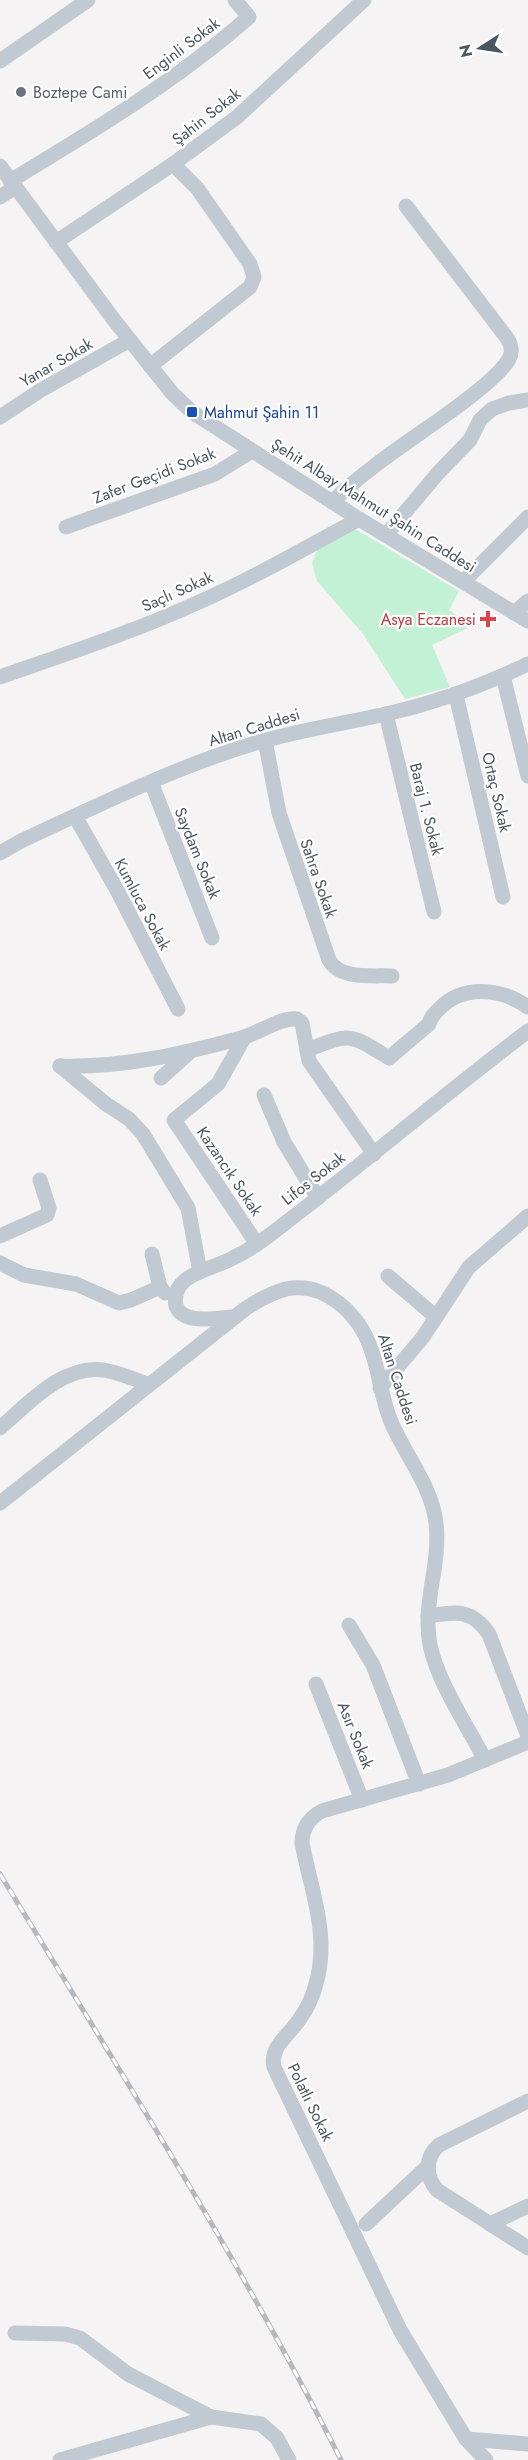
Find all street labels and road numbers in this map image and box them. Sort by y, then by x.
street label: Enginli Sokak [138,11,225,85]
street label: Şahin Sokak [167,82,246,151]
street label: Yanar Sokak [16,332,98,393]
street label: Şehit Albay Mahmut Şahin Caddesi [267,433,481,578]
street label: Zafer Geçidi Sokak [90,441,220,509]
street label: Saçlı Sokak [138,565,217,617]
street label: Altan Caddesi [205,703,303,752]
street label: Ortaç Sokak [476,750,517,835]
street label: Baraj 1. Sokak [404,760,449,859]
street label: Saydam Sokak [169,804,227,903]
street label: Sahra Sokak [294,836,343,922]
street label: Kumluca Sokak [109,854,177,955]
street label: Kazancık Sokak [191,1122,268,1221]
street label: Lifos Sokak [277,1146,351,1211]
street label: Altan Caddesi [372,1331,423,1428]
street label: Asır Sokak [332,1698,380,1773]
street label: Polatlı Sokak [282,2059,340,2146]

